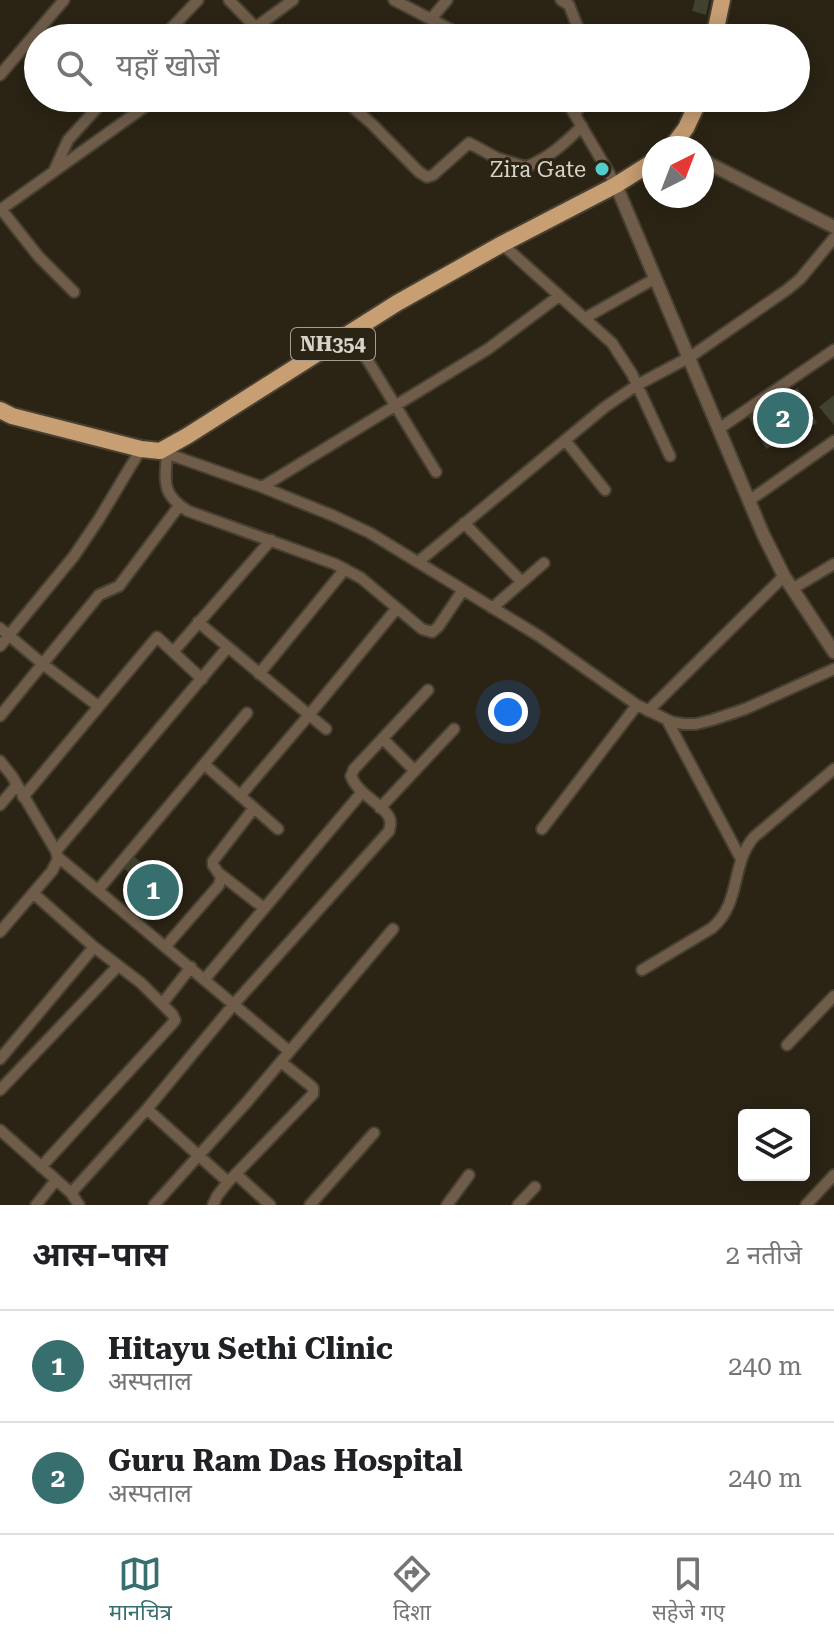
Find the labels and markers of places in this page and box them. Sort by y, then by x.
place label: Zira Gate [490,157,586,182]
marker: Zira Gate [593,160,611,178]
pin: 2 [757,388,809,448]
pin: 1 [127,860,179,920]

